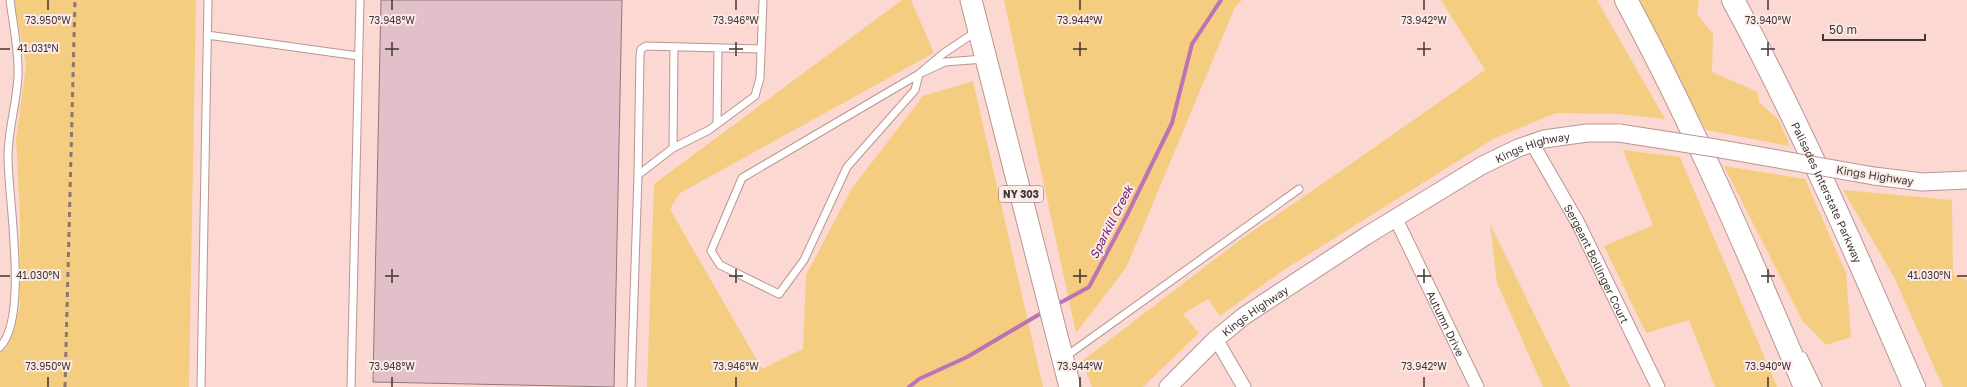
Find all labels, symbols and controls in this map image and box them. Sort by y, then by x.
text: 73.950°W [25,14,71,26]
text: 73.948°W [369,14,415,26]
text: 73.946°W [713,14,759,26]
text: 73.944°W [1057,14,1103,26]
text: 73.942°W [1401,14,1447,26]
text: 73.940°W [1745,14,1791,26]
scale bar [1823,16,1925,42]
text: 50 m [1829,22,1857,37]
text: 41.031°N [17,42,59,54]
street label: Palisades Interstate Parkway [1789,119,1865,264]
street label: Kings Highway [1493,129,1571,165]
street label: Kings Highway [1835,162,1915,188]
water label: Sparkill Creek [1086,182,1137,261]
road number: NY 303 [999,186,1043,202]
street label: Sergeant Bollinger Court [1562,202,1632,325]
text: 41.030°N [16,269,60,281]
text: 41.030°N [1907,269,1951,281]
street label: Kings Highway [1219,283,1290,338]
street label: Autumn Drive [1425,288,1468,358]
text: 73.950°W [25,360,71,372]
text: 73.948°W [369,360,415,372]
text: 73.946°W [713,360,759,372]
text: 73.944°W [1057,360,1103,372]
text: 73.942°W [1401,360,1447,372]
text: 73.940°W [1745,360,1791,372]

